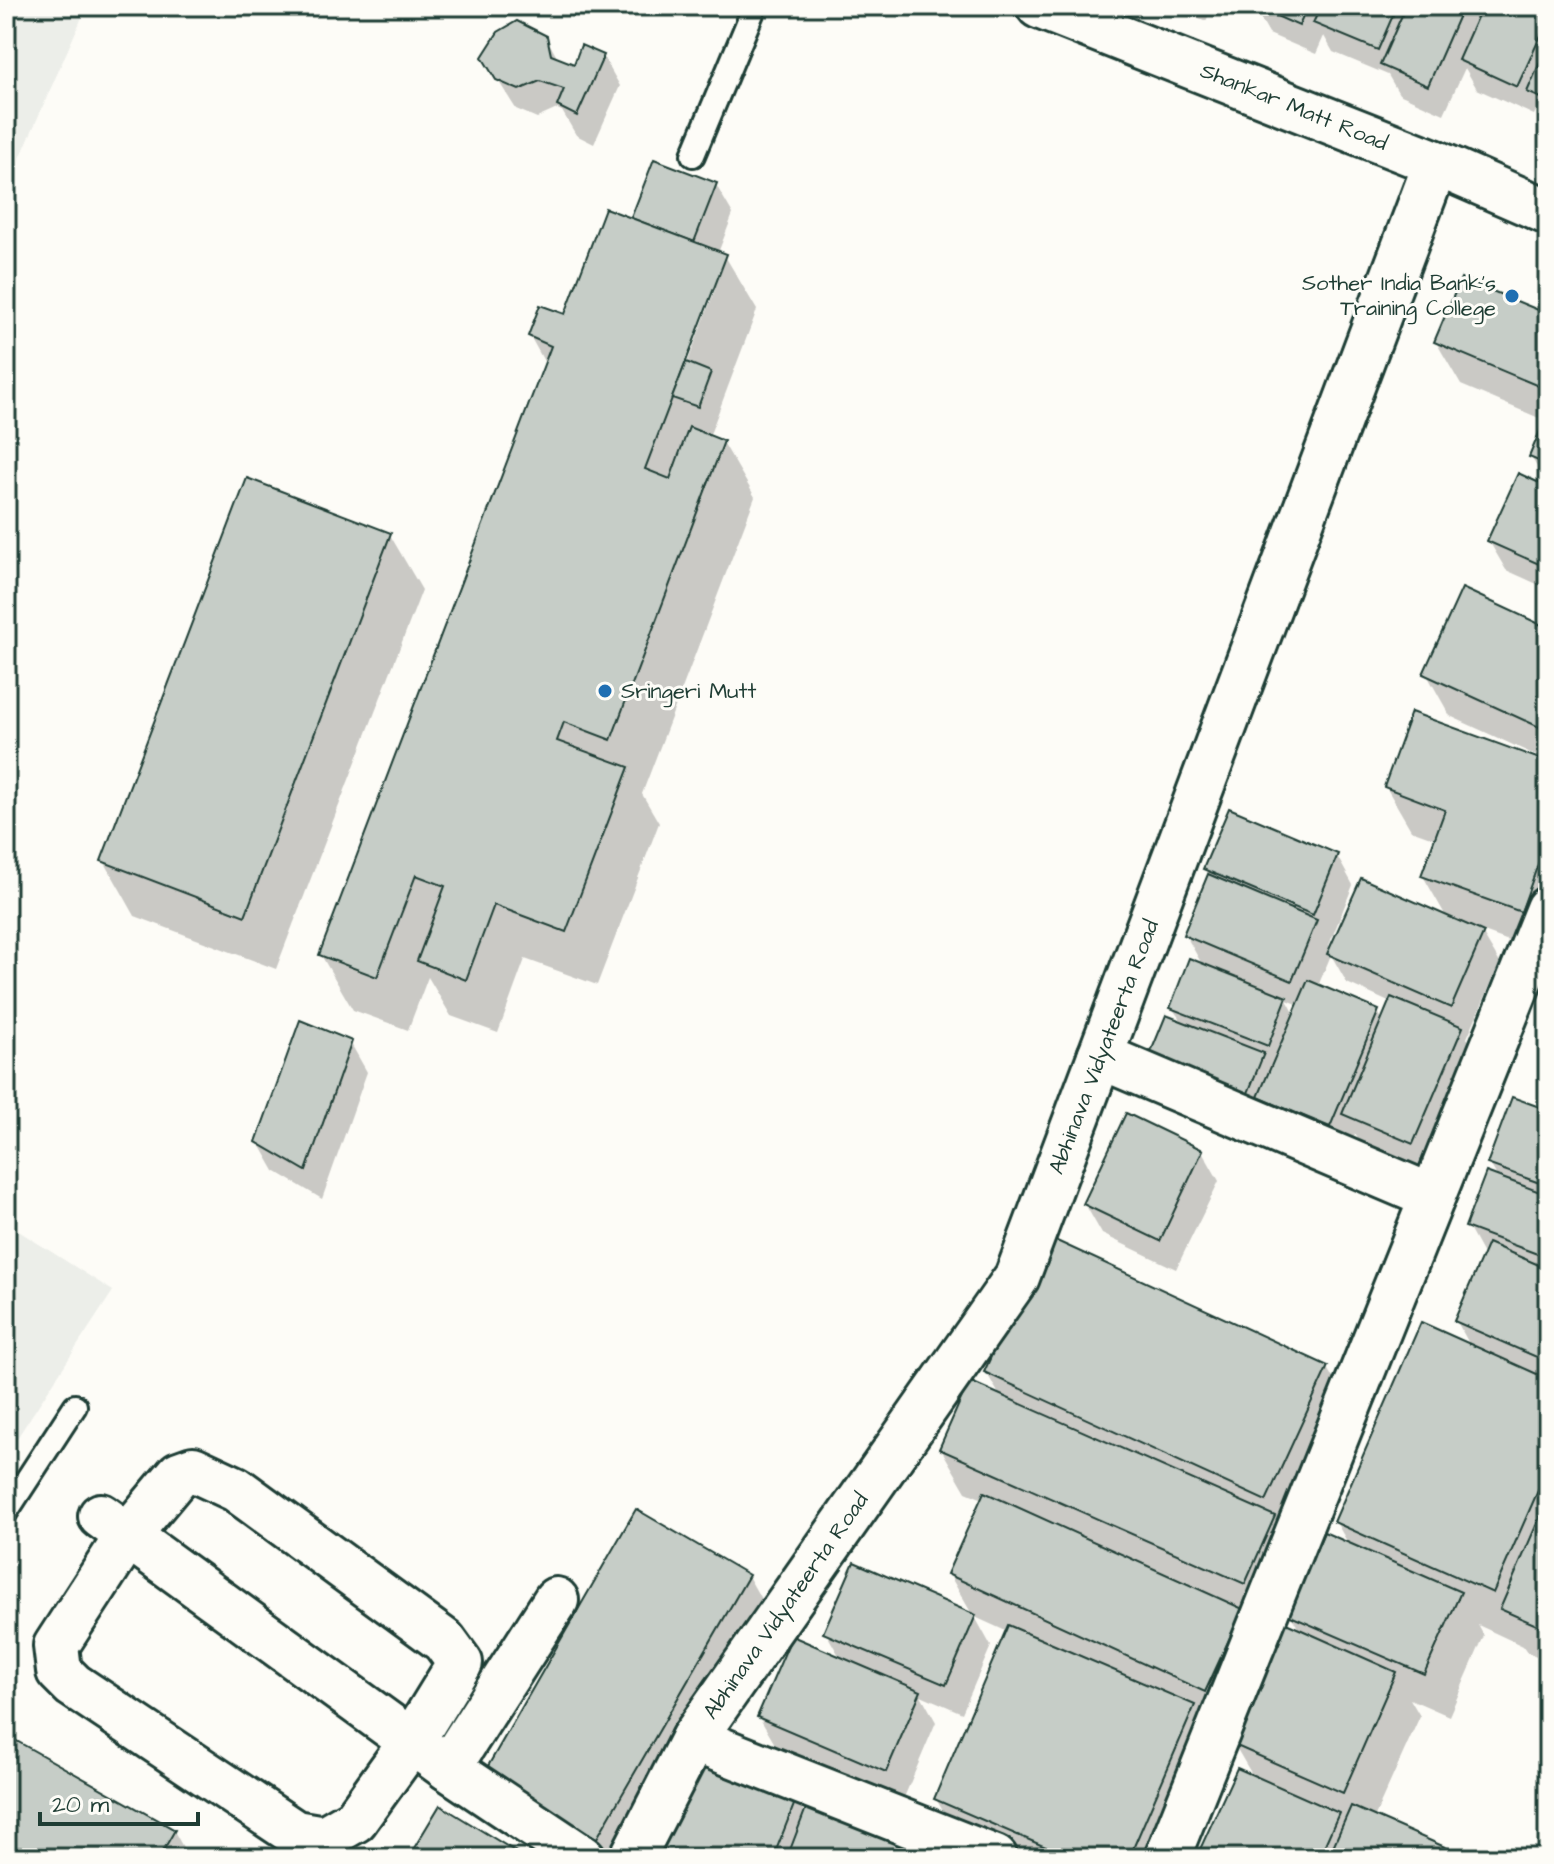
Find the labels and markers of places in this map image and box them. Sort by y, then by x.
place label: Sother India Bank's Training College [1302,268,1496,325]
marker: Sother India Bank's Training College [1503,287,1521,305]
place label: Sringeri Mutt [621,676,756,708]
marker: Sringeri Mutt [596,682,614,700]

